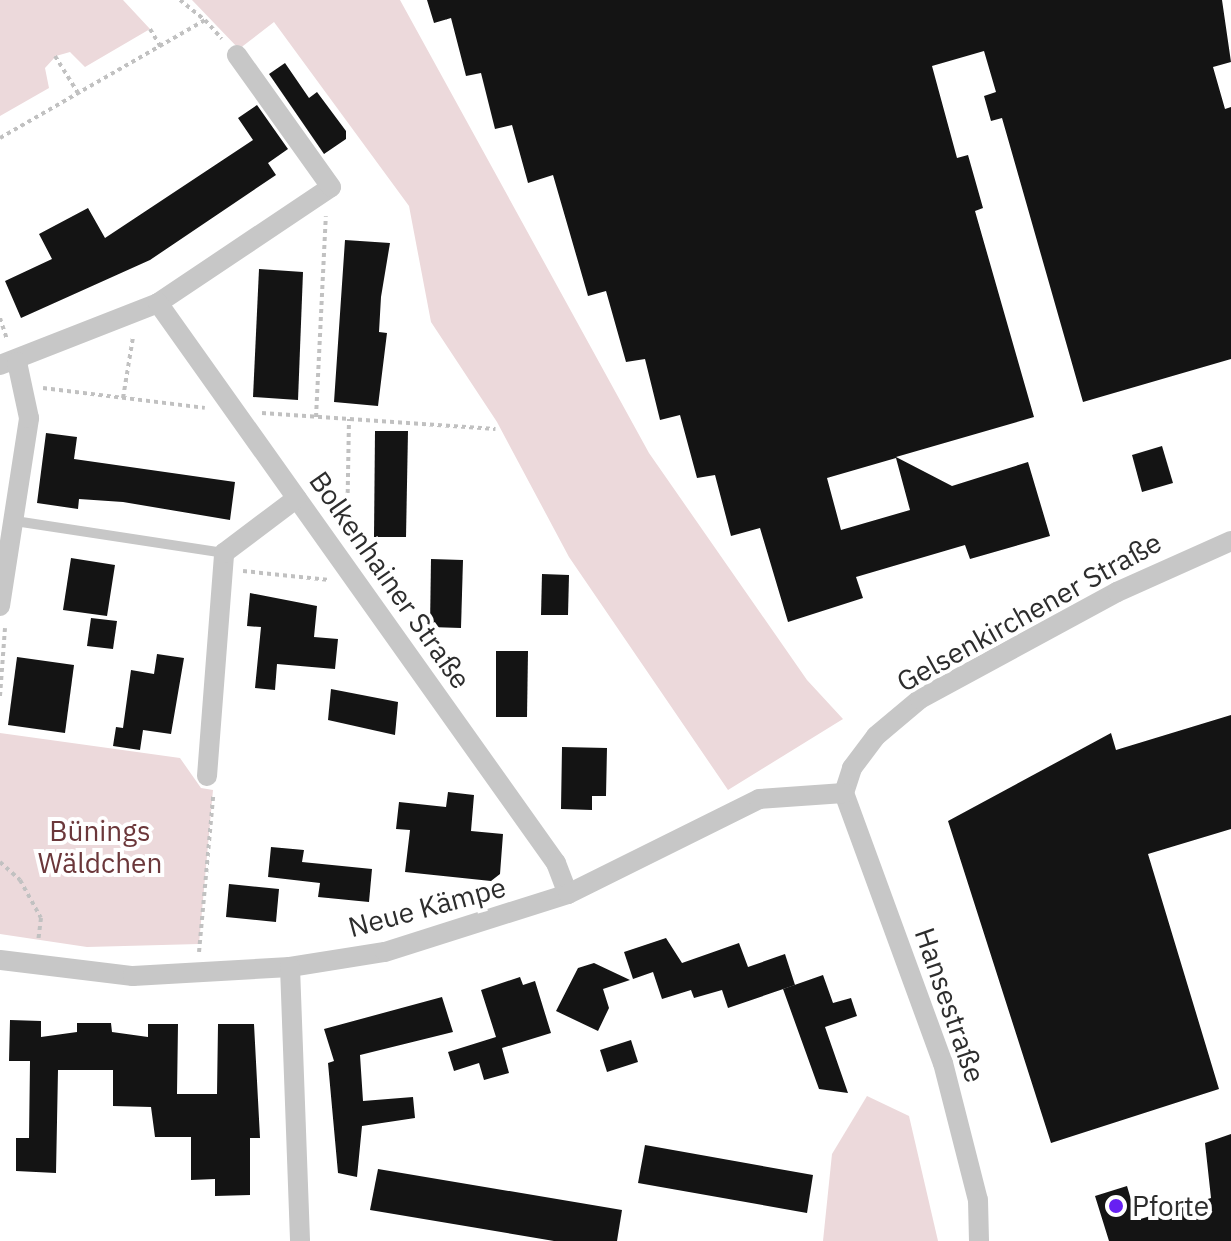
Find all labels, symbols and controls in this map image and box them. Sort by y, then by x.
street label: Bolkenhainer Straße [302,465,478,695]
street label: Gelsenkirchener Straße [891,525,1167,699]
park label: Bünings Wäldchen [38,814,162,880]
street label: Neue Kämpe [345,870,509,944]
street label: Hansestraße [908,923,992,1087]
place label: Pforte [1132,1189,1209,1223]
marker: Pforte [1107,1197,1125,1215]

